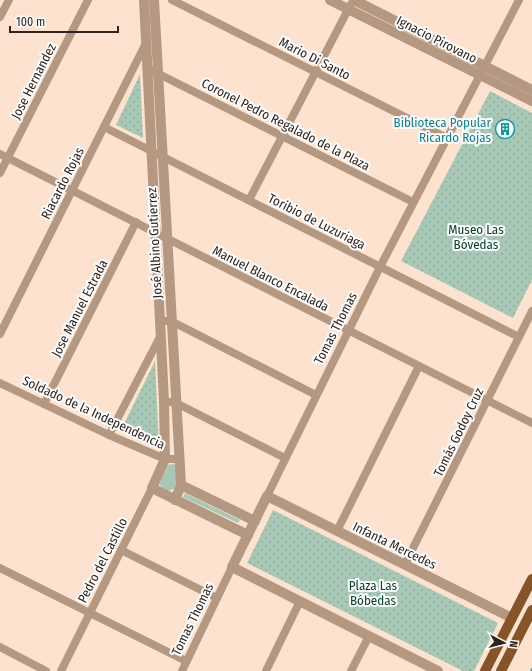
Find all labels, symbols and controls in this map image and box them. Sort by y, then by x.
scale bar [10,8,118,34]
street label: Ignacio Pirovano [394,13,480,66]
text: 100 m [16,15,45,29]
street label: Mario Di Santo [277,34,353,83]
street label: Jose Hernandez [8,41,59,122]
street label: Coronel Pedro Regalado de la Plaza [199,75,372,174]
place label: Biblioteca Popular Ricardo Rojas [394,115,491,145]
building icon: Biblioteca Popular Ricardo Rojas [494,118,516,140]
street label: Riacardo Rojas [38,144,87,222]
street label: José Albino Gutierrez [144,187,165,299]
street label: Toribio de Luzuriaga [266,190,368,252]
park label: Museo Las Bóvedas [448,222,504,252]
street label: Manuel Blanco Encalada [210,243,331,314]
street label: Jose Manuel Estrada [48,257,110,359]
street label: Tomas Thomas [311,289,360,367]
street label: Soldado de la Independencia [20,373,167,452]
street label: Tomás Godoy Cruz [430,385,486,479]
street label: Pedro del Castillo [75,515,130,605]
street label: Infanta Mercedes [350,519,439,572]
park label: Plaza Las Bóbedas [349,578,398,608]
street label: Tomas Thomas [168,580,217,658]
north arrow [484,623,524,663]
text: N [507,640,520,648]

